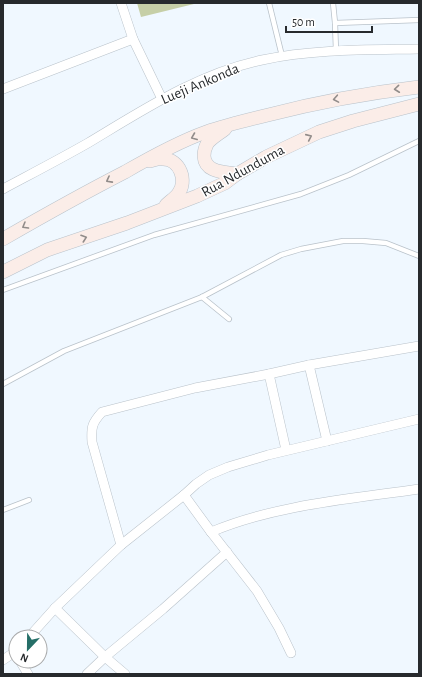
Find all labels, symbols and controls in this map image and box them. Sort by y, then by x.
scale bar [286,8,372,34]
text: 50 m [292,16,315,28]
street label: Lueji Ankonda [159,61,241,107]
one-way arrow [394,85,400,94]
one-way arrow [333,94,340,103]
one-way arrow [190,132,198,140]
one-way arrow [305,134,313,142]
street label: Rua Ndunduma [199,142,287,200]
one-way arrow [106,175,113,183]
one-way arrow [22,221,29,228]
one-way arrow [81,234,88,243]
north arrow [8,629,48,669]
text: N [19,651,30,664]

